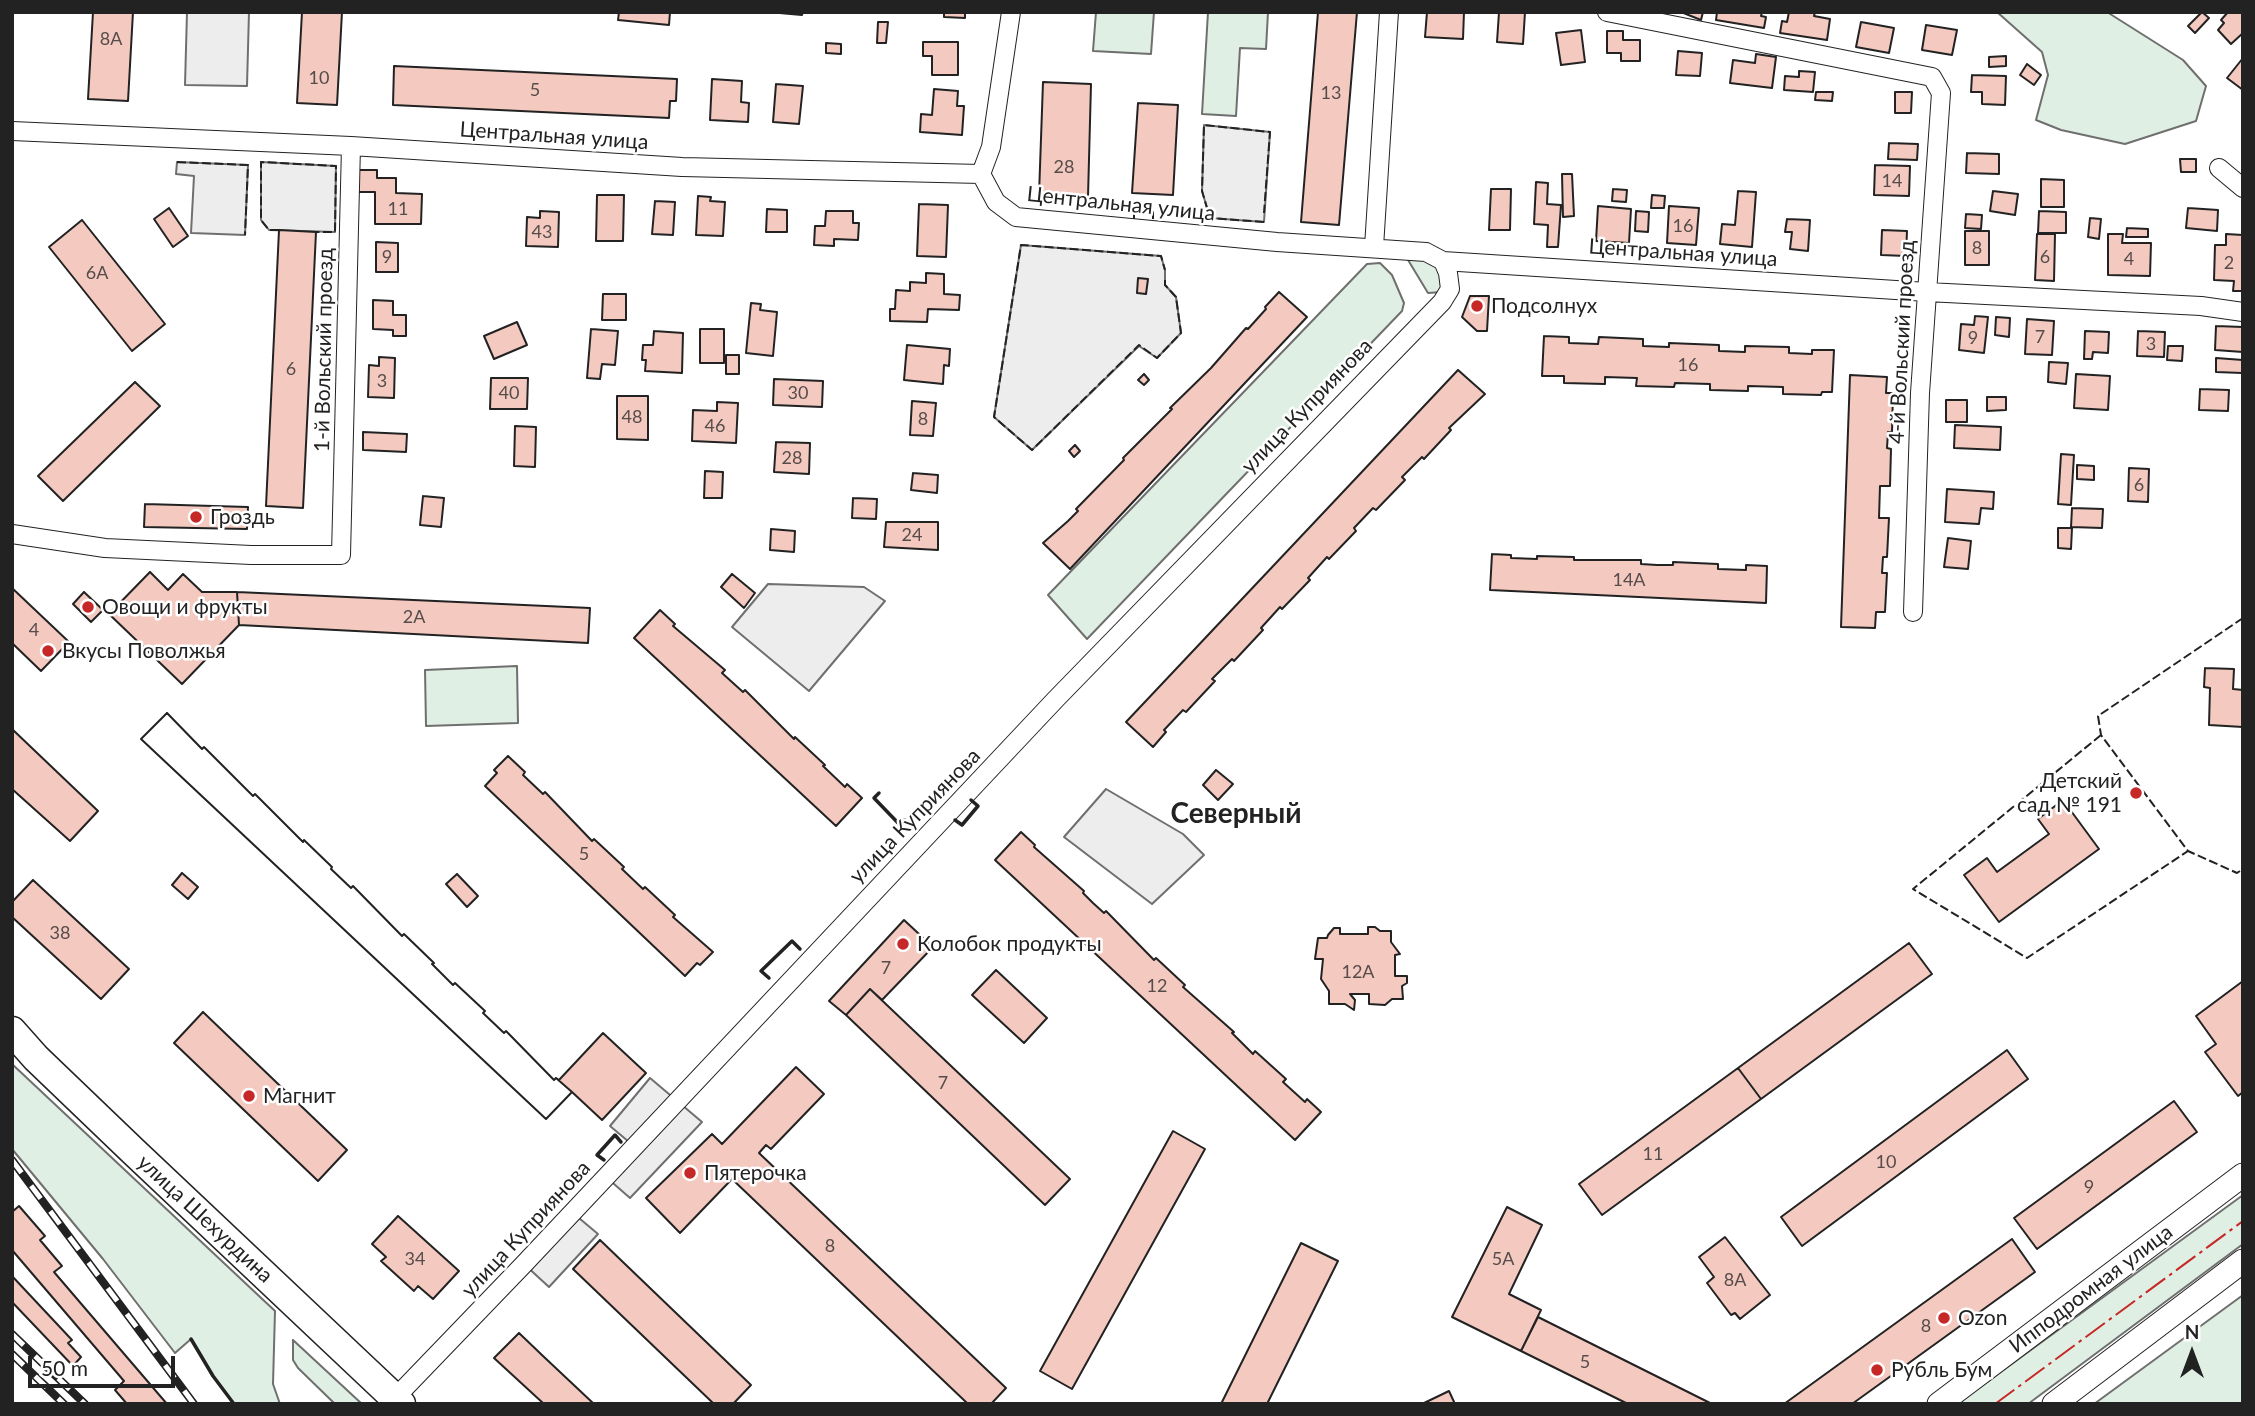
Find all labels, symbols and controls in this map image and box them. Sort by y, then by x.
house number: 8А [100,28,122,50]
house number: 10 [309,67,329,89]
house number: 5 [530,79,540,101]
house number: 13 [1321,82,1341,104]
street label: Центральная улица [459,117,649,155]
house number: 28 [1054,156,1074,178]
house number: 14 [1882,170,1902,192]
street label: Центральная улица [1026,182,1216,226]
house number: 11 [388,198,408,220]
house number: 16 [1673,215,1693,237]
house number: 43 [532,221,552,243]
street label: Центральная улица [1588,234,1778,272]
house number: 8 [1972,237,1982,259]
street label: 4-й Вольский проезд [1884,239,1920,445]
house number: 9 [382,246,392,268]
house number: 6 [2040,246,2050,268]
street label: 1-й Вольский проезд [310,248,338,452]
house number: 4 [2124,248,2134,270]
house number: 2 [2224,252,2234,274]
house number: 6А [86,262,108,284]
place label: Подсолнух [1491,293,1597,319]
marker: Подсолнух [1469,298,1485,314]
house number: 7 [2035,326,2045,348]
house number: 9 [1968,327,1978,349]
house number: 3 [2146,333,2156,355]
street label: улица Куприянова [1236,334,1378,478]
house number: 16 [1678,354,1698,376]
house number: 6 [286,358,296,380]
house number: 3 [377,370,387,392]
house number: 40 [499,382,519,404]
house number: 30 [788,382,808,404]
house number: 48 [622,406,642,428]
house number: 8 [918,408,928,430]
house number: 46 [705,415,725,437]
house number: 28 [782,447,802,469]
house number: 6 [2134,474,2144,496]
place label: Гроздь [210,504,275,530]
marker: Гроздь [188,509,204,525]
house number: 24 [902,524,922,546]
house number: 14А [1612,569,1646,591]
place label: Овощи и фрукты [102,594,268,620]
marker: Овощи и фрукты [80,599,96,615]
house number: 2А [403,606,425,628]
house number: 4 [29,619,39,641]
place label: Вкусы Поволжья [62,638,226,664]
marker: Вкусы Поволжья [40,643,56,659]
street label: улица Куприянова [844,744,986,888]
place label: Детский сад № 191 [2017,768,2122,818]
marker: Детский сад № 191 [2128,785,2144,801]
district label: Северный [1170,797,1302,831]
house number: 5 [579,843,589,865]
house number: 38 [50,922,70,944]
place label: Колобок продукты [917,931,1102,957]
marker: Колобок продукты [895,936,911,952]
house number: 7 [881,957,891,979]
house number: 12А [1341,961,1375,983]
house number: 12 [1147,975,1167,997]
house number: 7 [938,1072,948,1094]
place label: Магнит [263,1083,336,1109]
marker: Магнит [241,1088,257,1104]
house number: 11 [1643,1143,1663,1165]
street label: улица Шехурдина [132,1150,278,1288]
house number: 10 [1876,1151,1896,1173]
street label: улица Куприянова [456,1156,596,1302]
place label: Пятерочка [704,1160,807,1186]
marker: Пятерочка [682,1165,698,1181]
house number: 9 [2084,1176,2094,1198]
street label: Ипподромная улица [2004,1219,2178,1359]
house number: 8 [825,1235,835,1257]
house number: 34 [405,1248,425,1270]
house number: 5А [1492,1248,1514,1270]
house number: 8А [1724,1269,1746,1291]
place label: Ozon [1958,1305,2007,1331]
marker: Ozon [1936,1310,1952,1326]
house number: 8 [1921,1315,1931,1337]
north arrow [2157,1318,2227,1388]
text: N [2185,1320,2199,1343]
scale bar [32,1342,178,1386]
house number: 5 [1580,1351,1590,1373]
text: 50 m [41,1355,88,1380]
place label: Рубль Бум [1891,1357,1992,1383]
marker: Рубль Бум [1869,1362,1885,1378]

